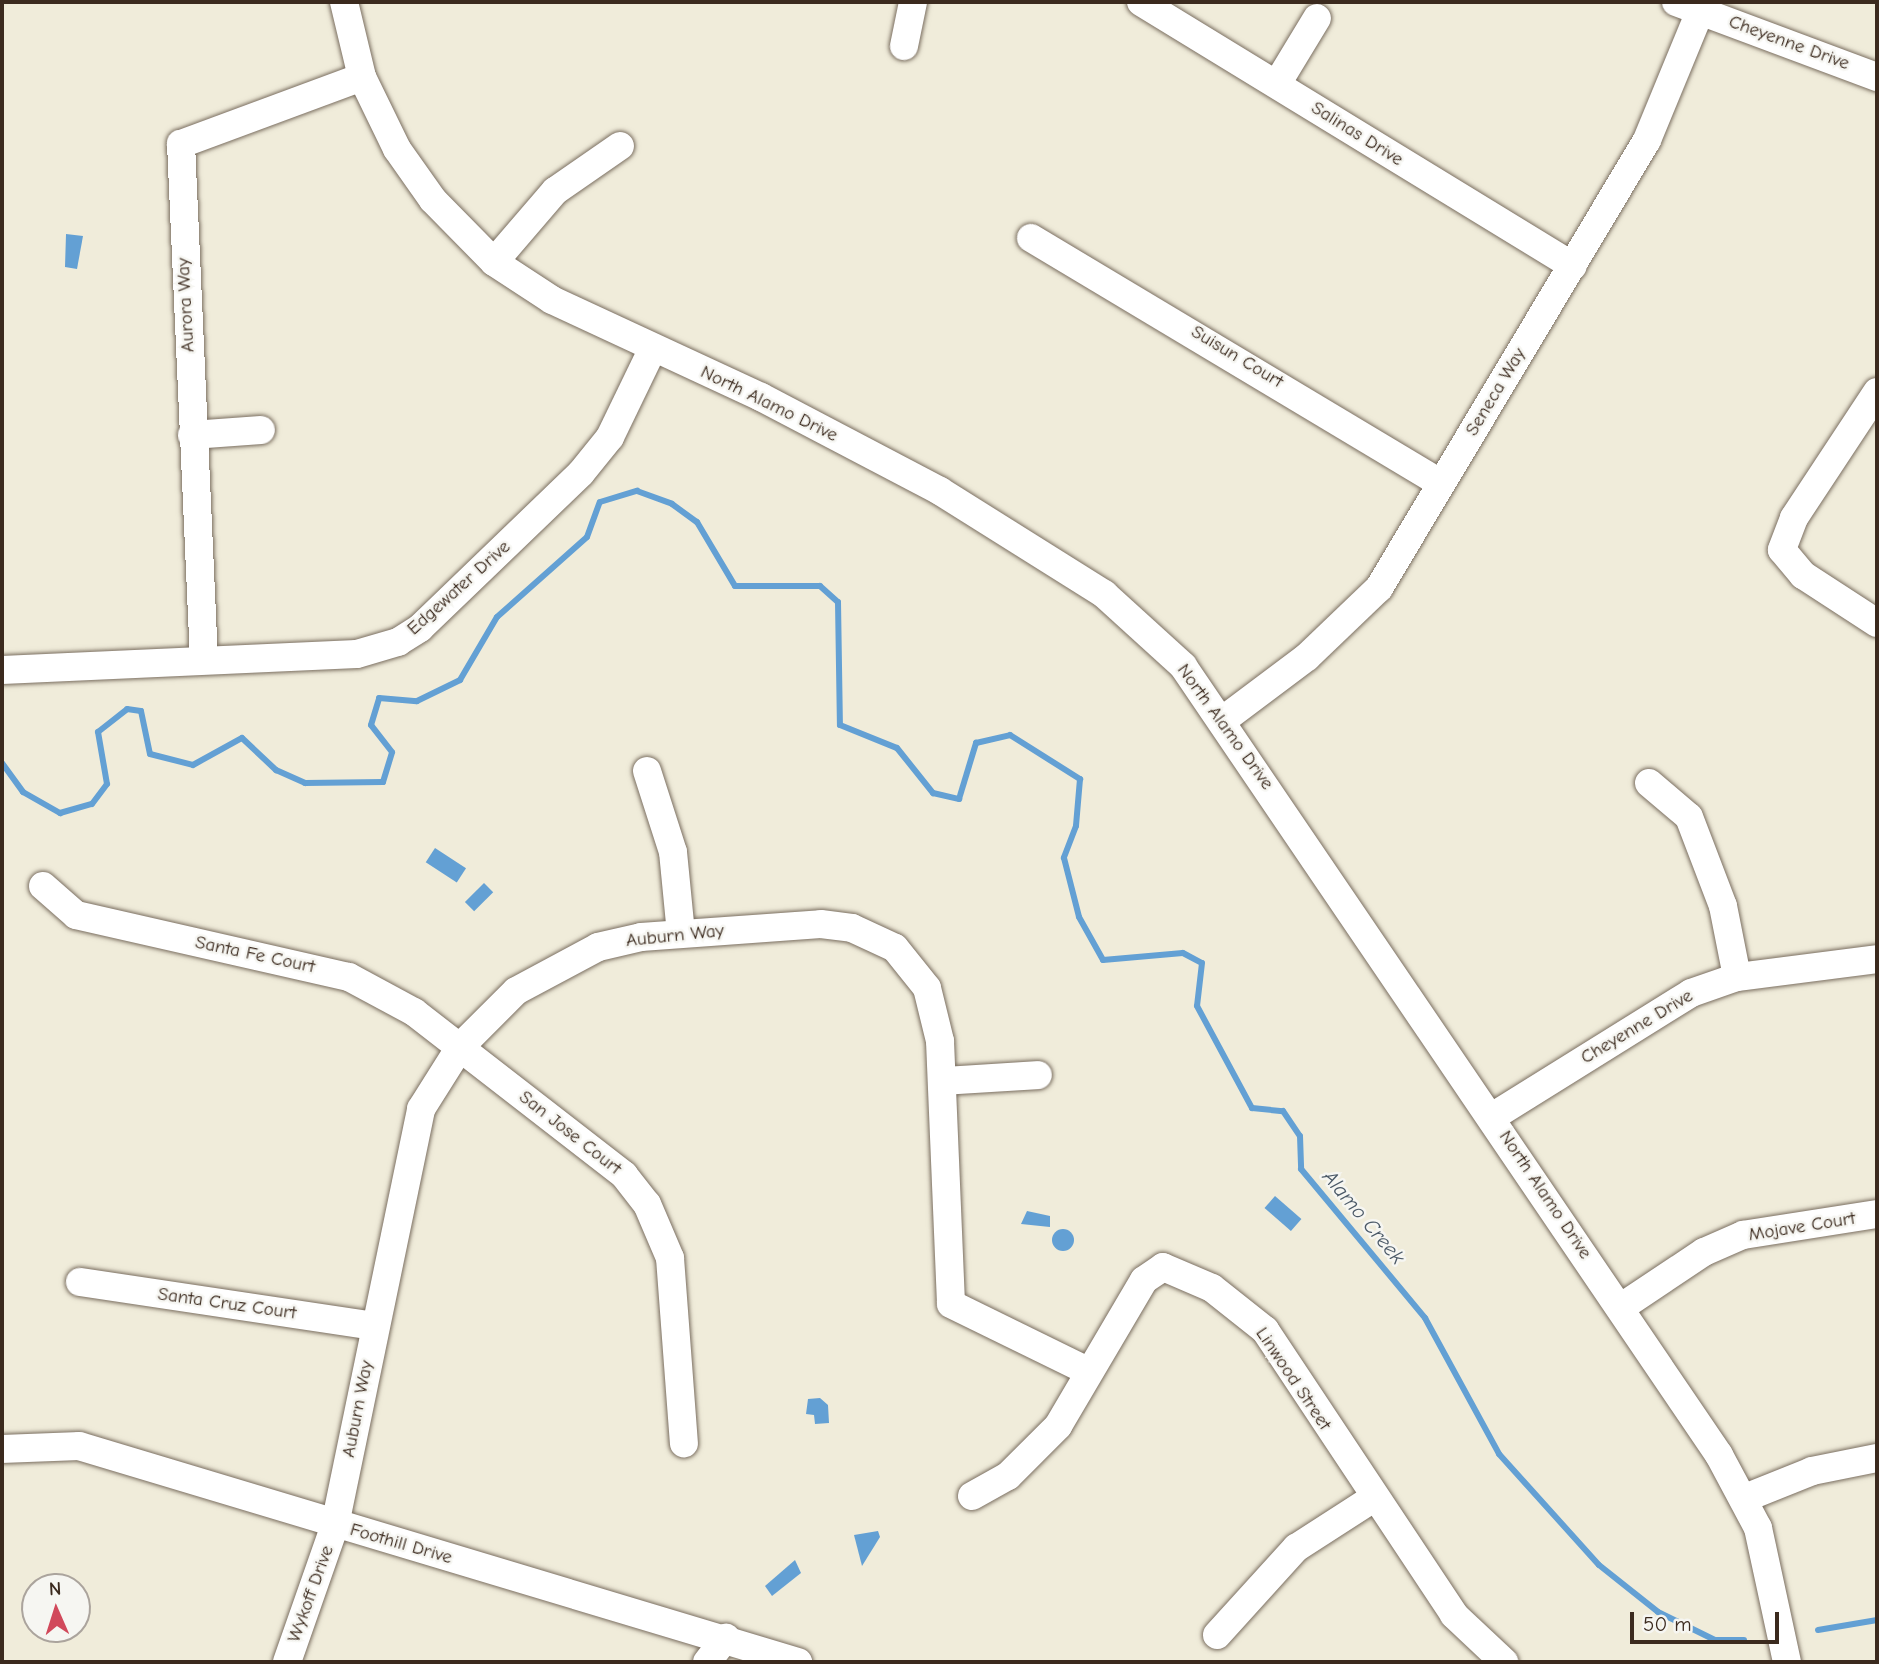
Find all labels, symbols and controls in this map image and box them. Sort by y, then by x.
street label: Cheyenne Drive [1725,11,1853,75]
street label: Salinas Drive [1307,97,1407,171]
street label: Aurora Way [172,257,200,353]
street label: Suisun Court [1187,321,1287,393]
street label: Seneca Way [1461,344,1531,440]
street label: North Alamo Drive [697,361,841,447]
street label: Edgewater Drive [403,536,515,640]
street label: North Alamo Drive [1172,660,1278,794]
street label: Auburn Way [625,920,725,952]
street label: Santa Fe Court [193,931,317,979]
street label: Cheyenne Drive [1577,985,1697,1069]
street label: San Jose Court [514,1086,626,1180]
street label: North Alamo Drive [1494,1126,1596,1264]
water label: Alamo Creek [1317,1165,1411,1269]
street label: Mojave Court [1747,1207,1857,1247]
street label: Santa Cruz Court [156,1283,298,1325]
street label: Linwood Street [1250,1323,1336,1435]
street label: Auburn Way [337,1358,379,1460]
street label: Foothill Drive [347,1519,455,1569]
street label: Wykoff Drive [283,1542,339,1646]
north arrow [21,1573,91,1643]
text: N [48,1578,62,1600]
scale bar [1634,1598,1783,1642]
text: 50 m [1643,1612,1692,1636]

